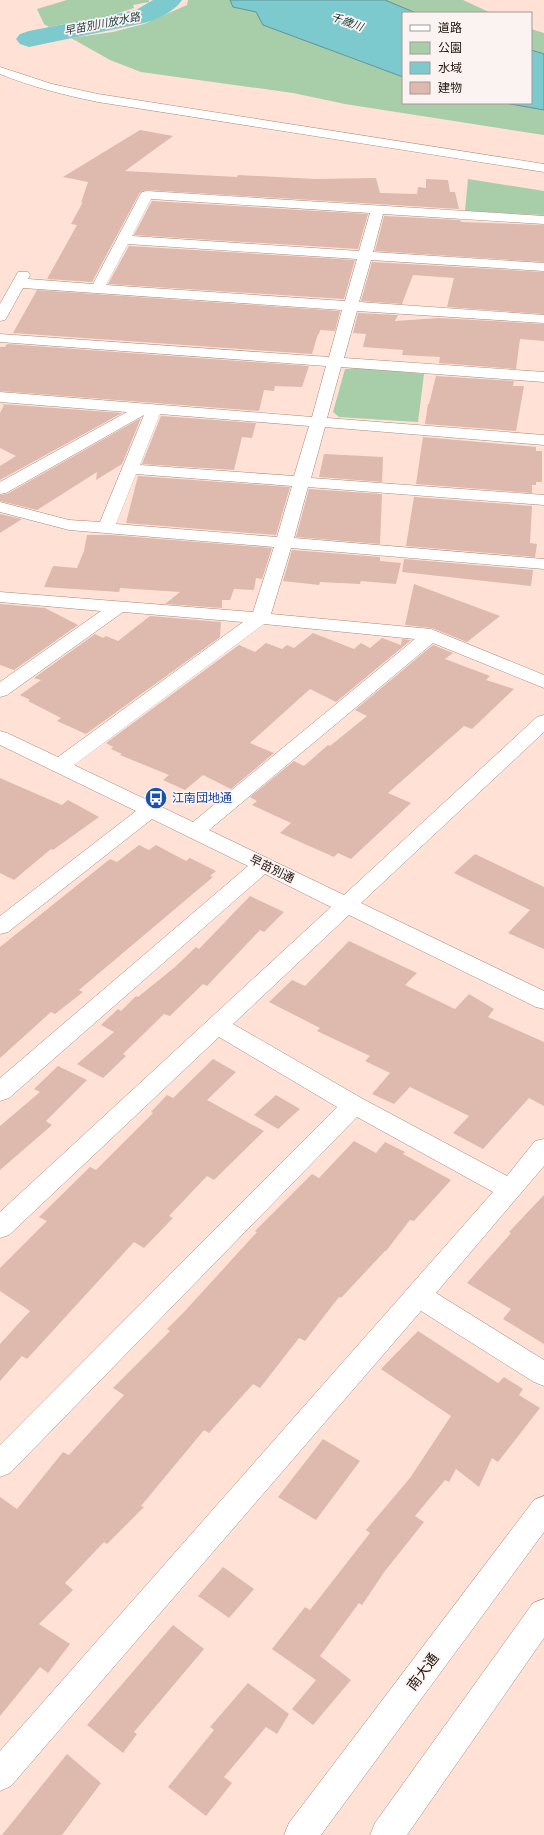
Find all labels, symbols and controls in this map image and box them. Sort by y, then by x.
water label: 早苗別川放水路 [63,10,142,38]
water label: 千歳川 [329,10,366,34]
legend [402,12,532,104]
text: 道路 [438,21,462,35]
text: 公園 [438,41,462,55]
text: 水域 [438,61,462,75]
text: 建物 [438,81,462,95]
bus stop icon: 江南団地通 [143,785,169,811]
place label: 江南団地通 [172,791,232,805]
street label: 早苗別通 [247,852,297,886]
street label: 南大通 [404,1650,442,1694]

